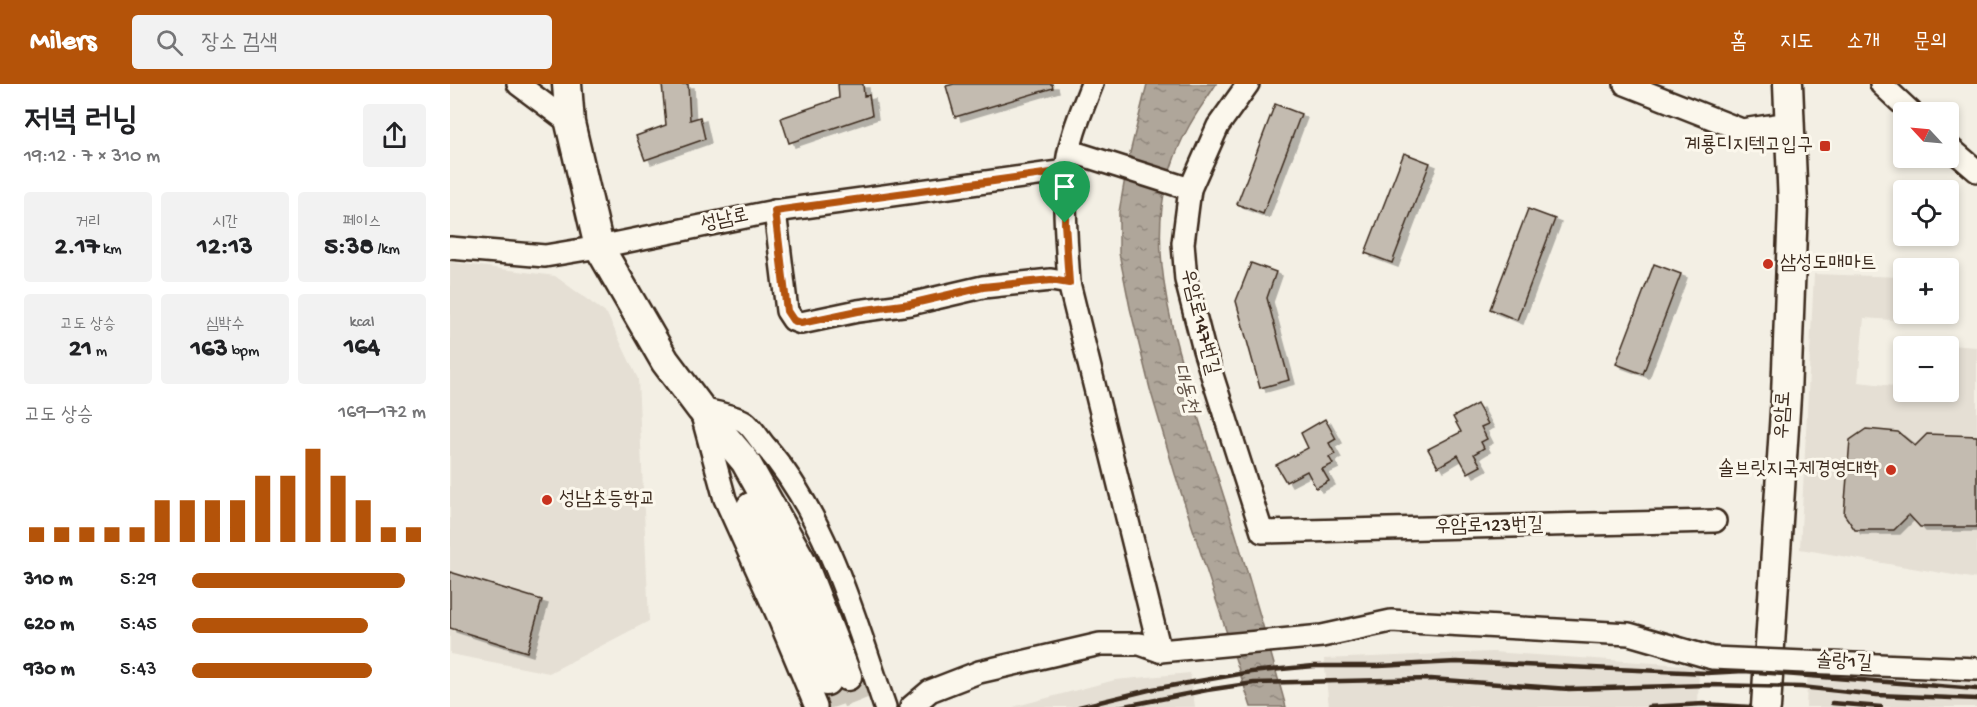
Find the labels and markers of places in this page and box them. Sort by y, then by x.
place label: 계룡디지텍고입구 [1684,134,1813,158]
marker: 계룡디지텍고입구 [1818,139,1832,153]
pin [1039,161,1090,223]
place label: 삼성도매마트 [1780,253,1877,276]
marker: 삼성도매마트 [1761,257,1775,271]
place label: 솔브릿지국제경영대학 [1718,458,1879,482]
marker: 솔브릿지국제경영대학 [1884,463,1898,477]
place label: 성남초등학교 [559,489,656,512]
marker: 성남초등학교 [540,493,554,507]

